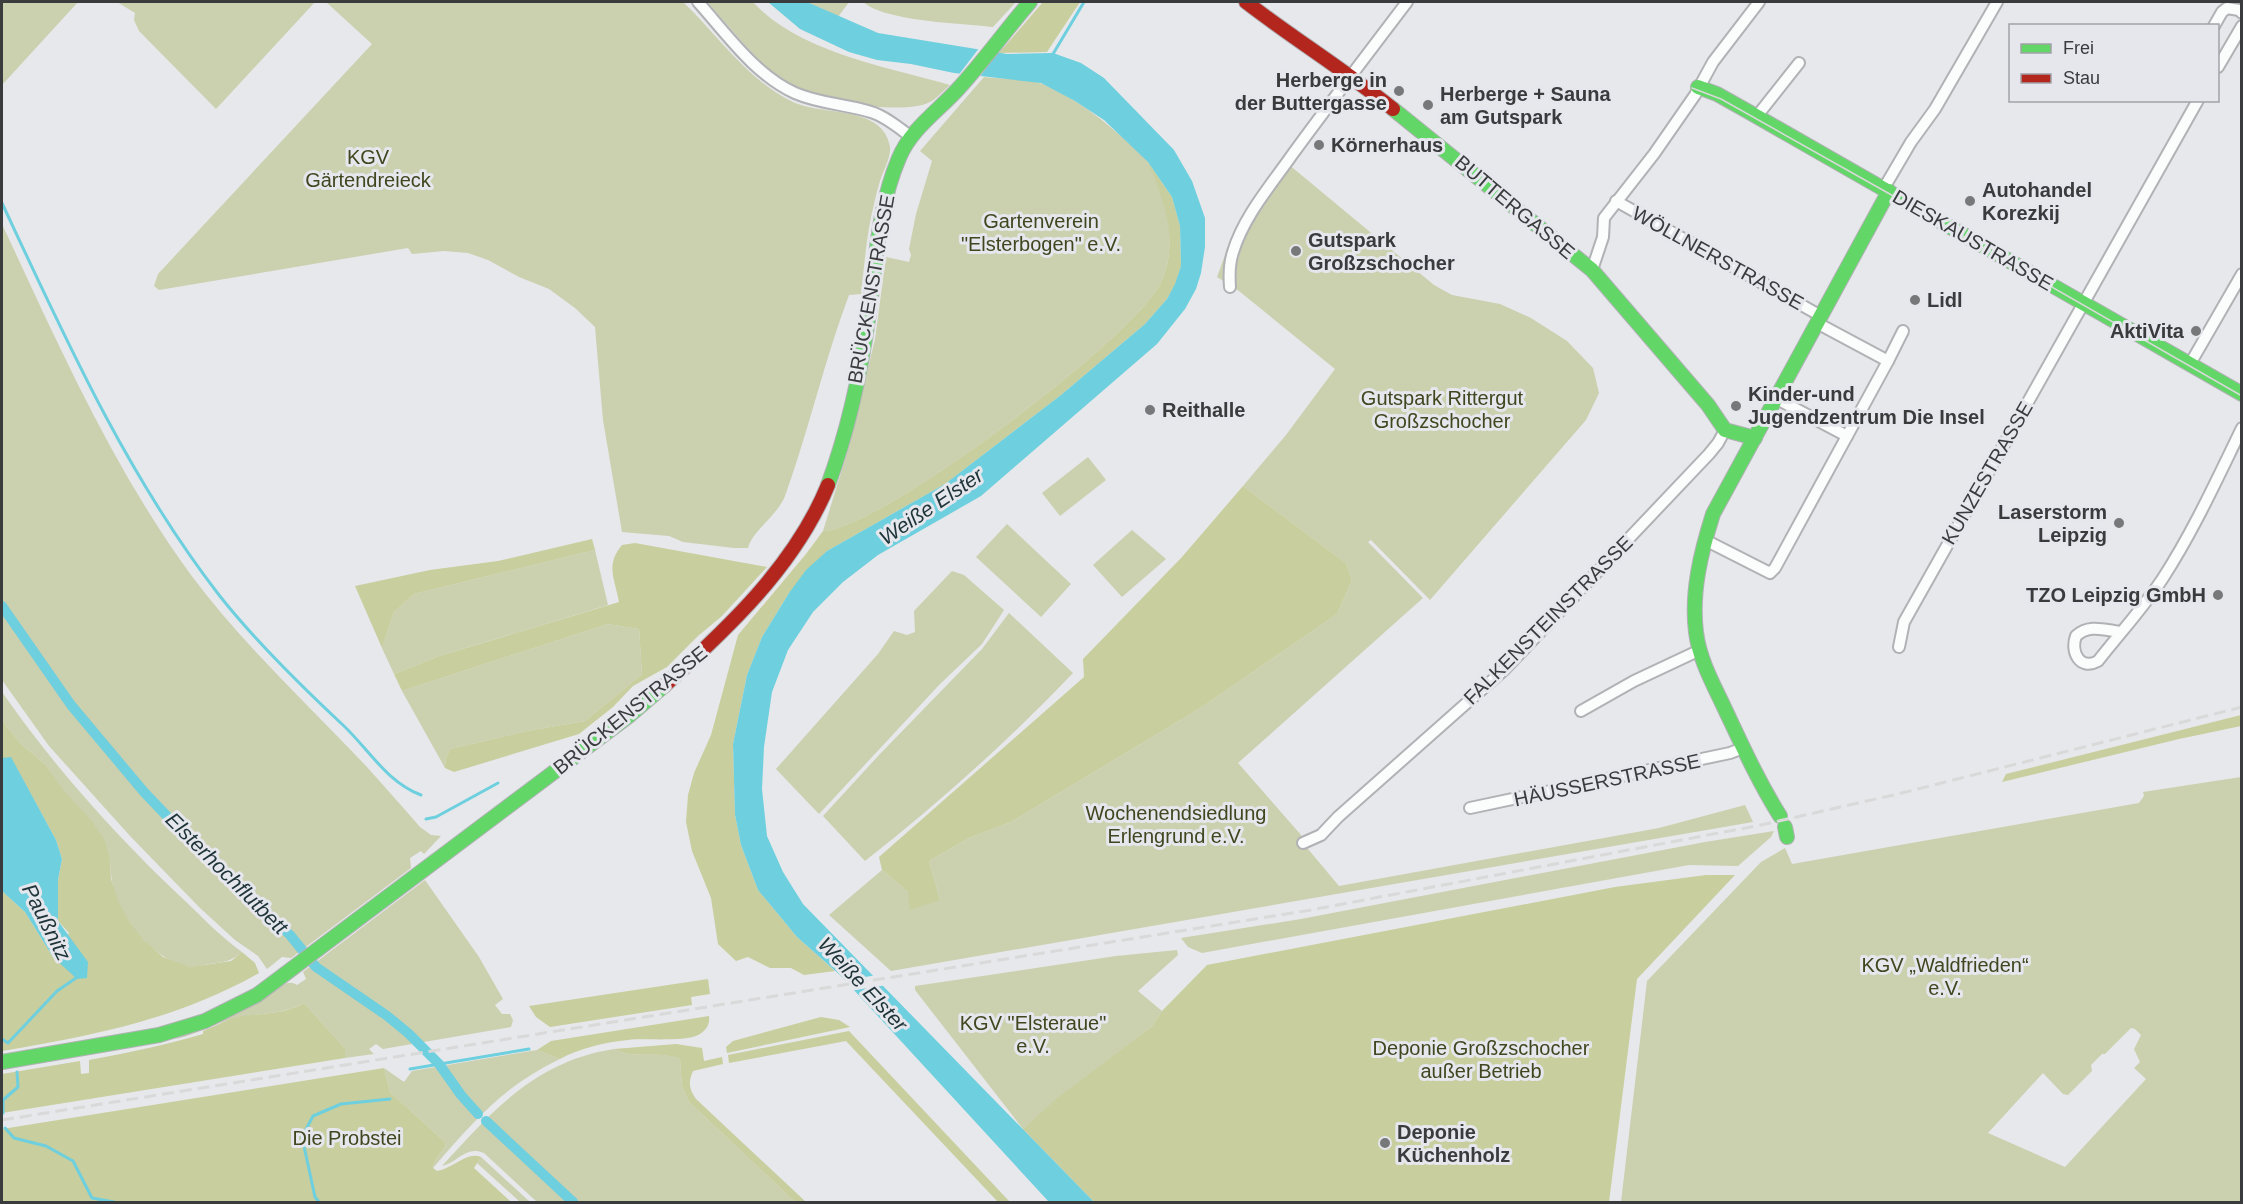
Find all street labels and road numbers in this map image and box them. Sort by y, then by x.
street label: BUTTERGASSE [1451,151,1579,263]
street label: DIESKAUSTRASSE [1889,185,2057,295]
street label: BRÜCKENSTRASSE [844,193,898,385]
street label: WÖLLNERSTRASSE [1629,202,1807,314]
street label: KUNZESTRASSE [1937,398,2037,548]
street label: FALKENSTEINSTRASSE [1459,531,1637,709]
street label: BRÜCKENSTRASSE [549,641,711,779]
street label: HÄUSSERSTRASSE [1512,749,1702,811]

